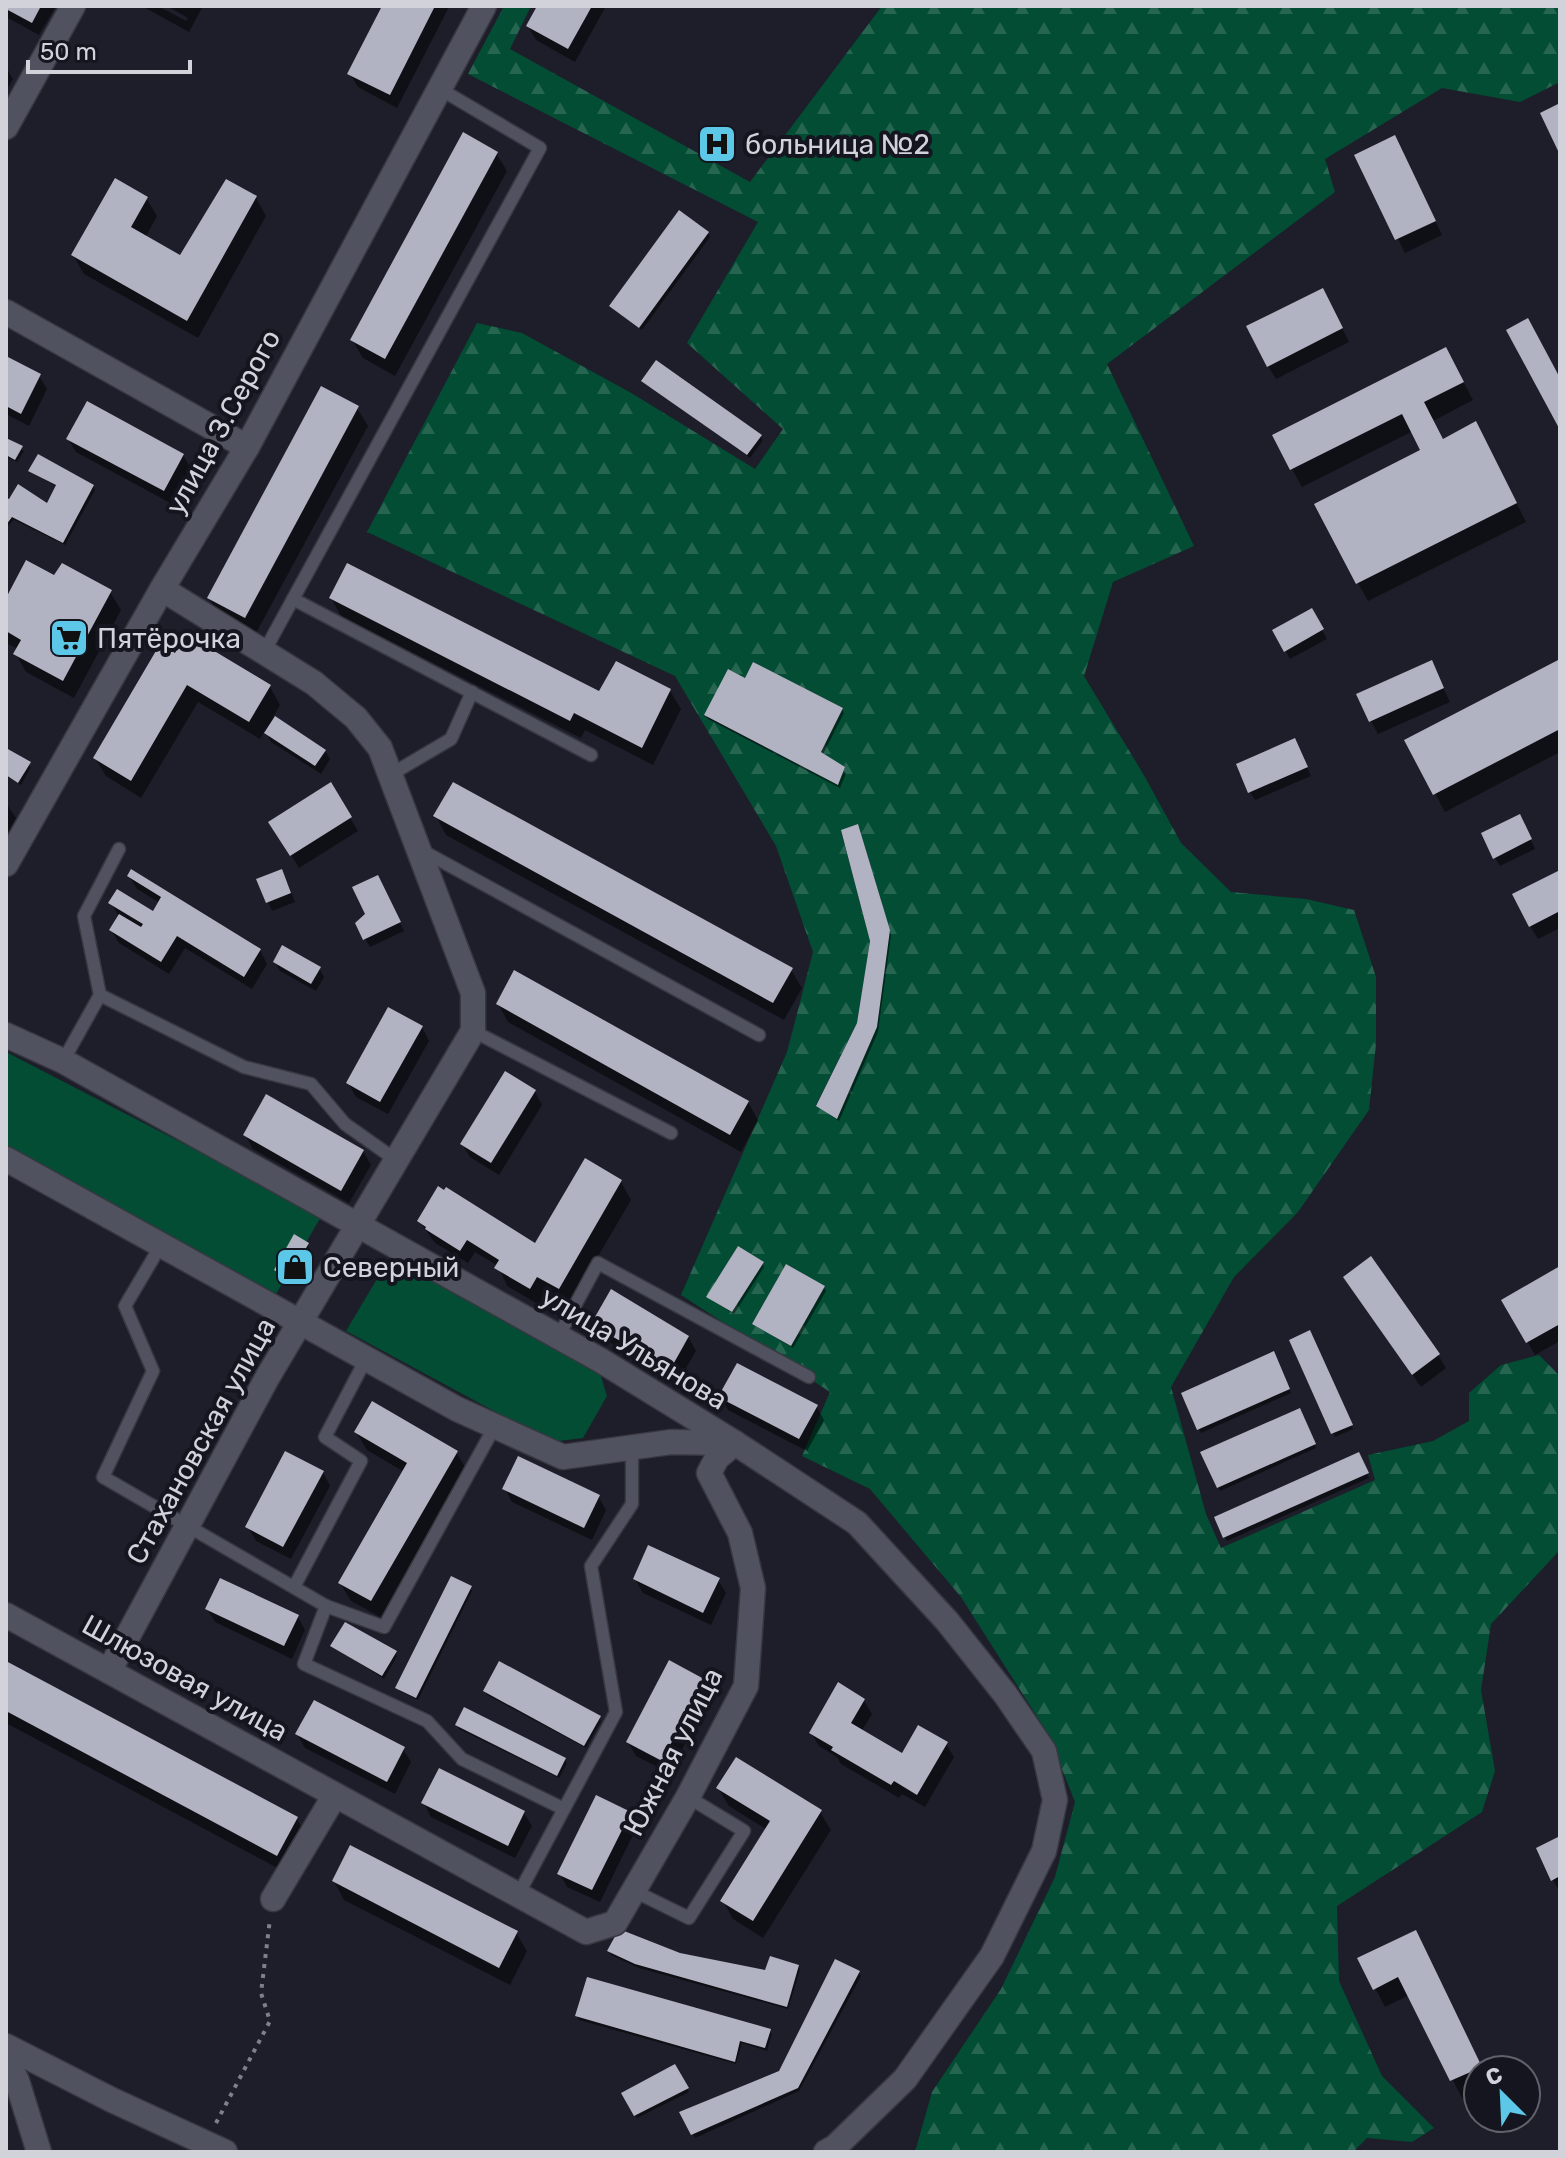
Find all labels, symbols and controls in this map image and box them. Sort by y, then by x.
scale bar [28,24,190,74]
text: 50 m [40,38,97,66]
hospital icon: больница №2 [696,123,738,165]
place label: больница №2 [745,128,930,161]
street label: улица З.Серого [159,324,287,520]
supermarket icon: Пятёрочка [48,617,90,659]
place label: Пятёрочка [97,622,241,655]
shop icon: Северный [274,1246,316,1288]
place label: Северный [323,1251,459,1284]
street label: улица Ульянова [535,1279,733,1417]
street label: Стахановская улица [120,1312,282,1570]
street label: Шлюзовая улица [77,1608,293,1748]
street label: Южная улица [616,1662,730,1842]
north arrow [1462,2054,1542,2134]
text: С [1482,2061,1507,2092]

